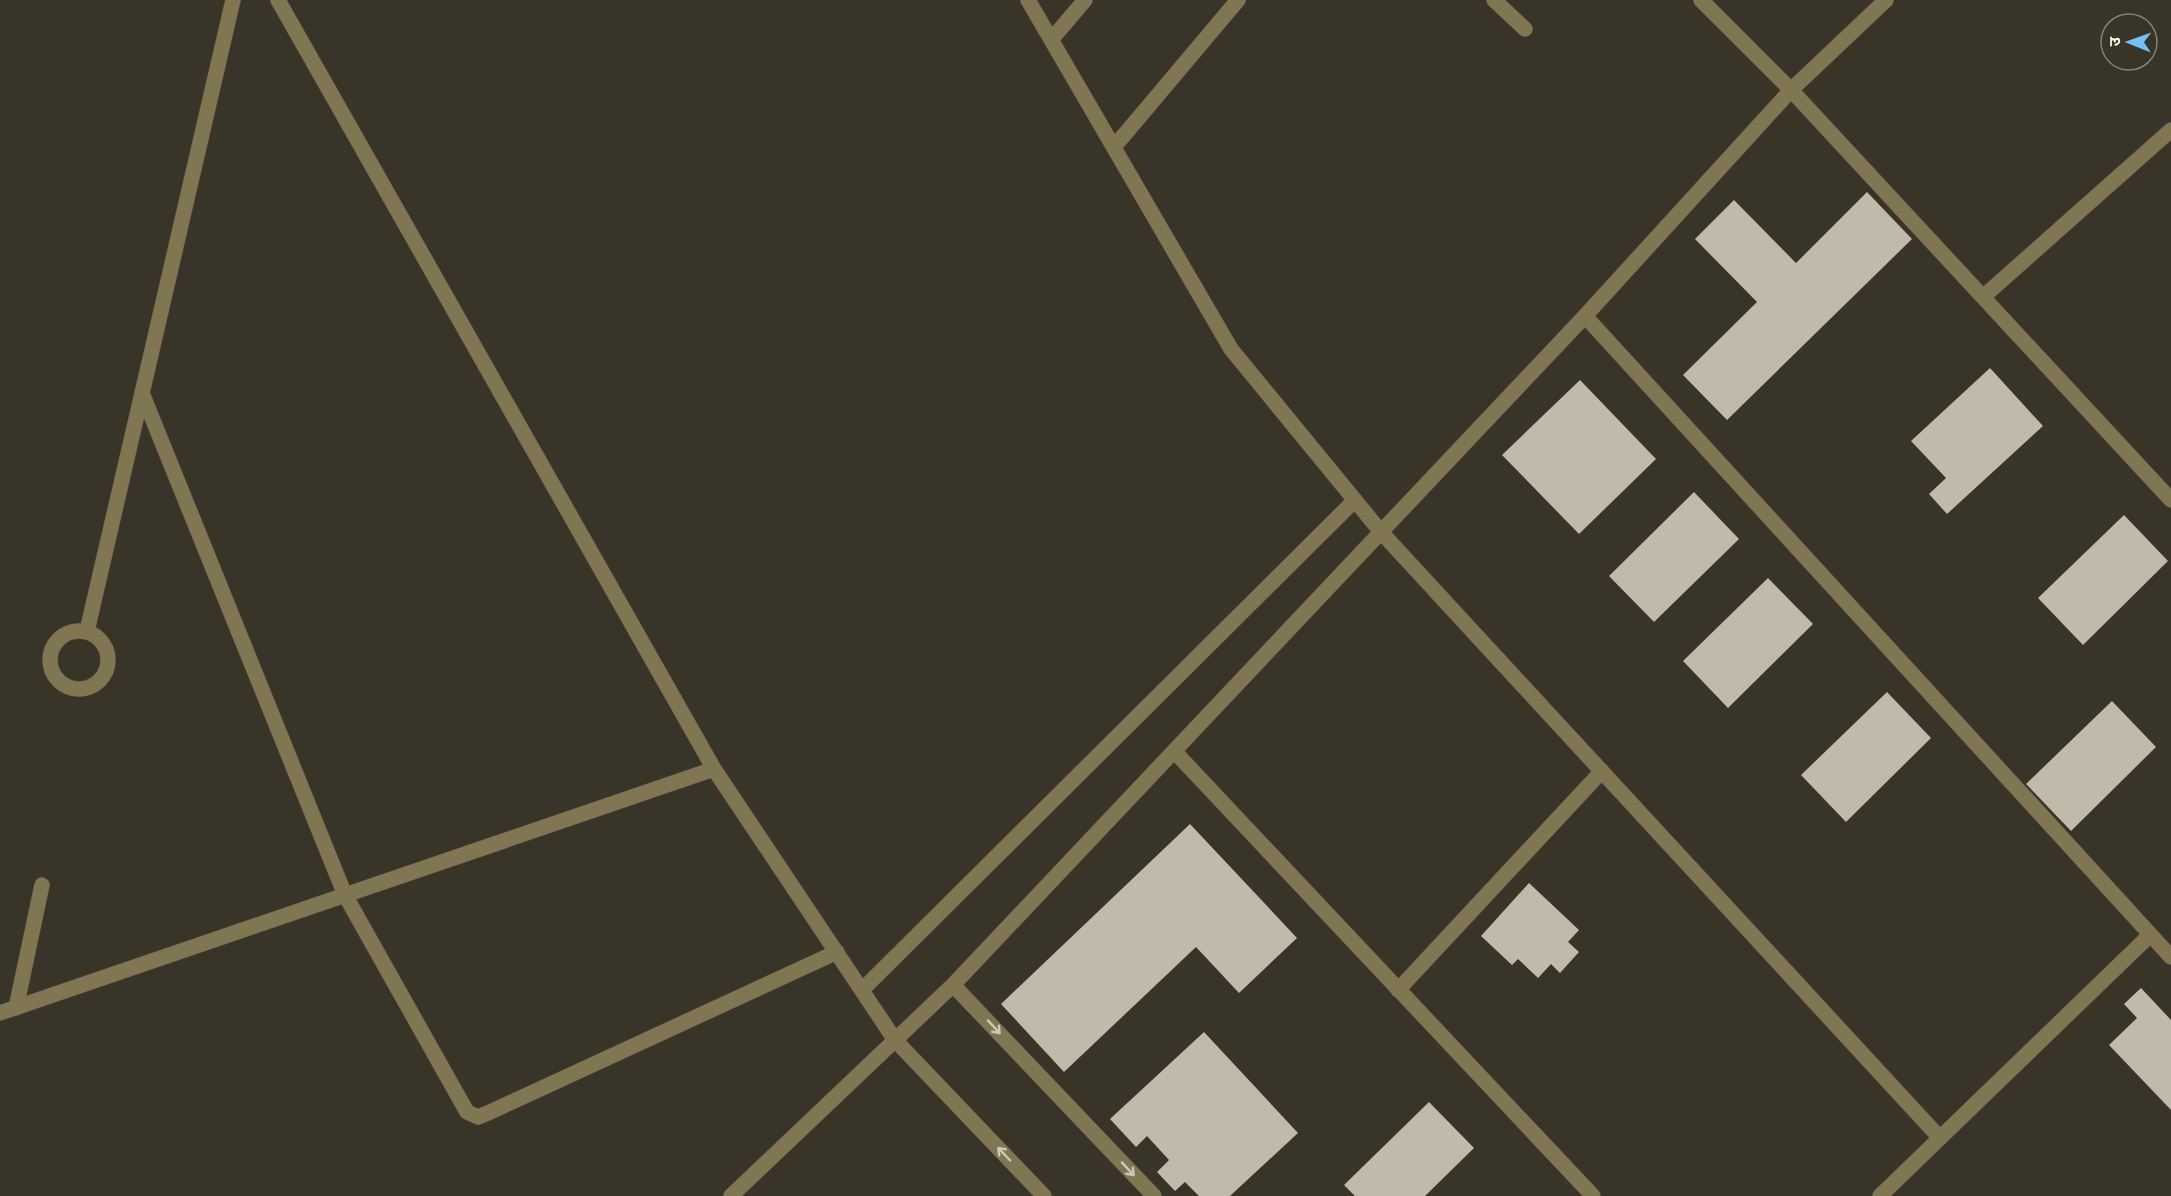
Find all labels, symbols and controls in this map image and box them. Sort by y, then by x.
north arrow [2099,12,2159,72]
text: उ [2105,36,2124,47]
one-way arrow [986,1020,1001,1035]
one-way arrow [996,1146,1011,1161]
one-way arrow [1121,1161,1135,1176]

